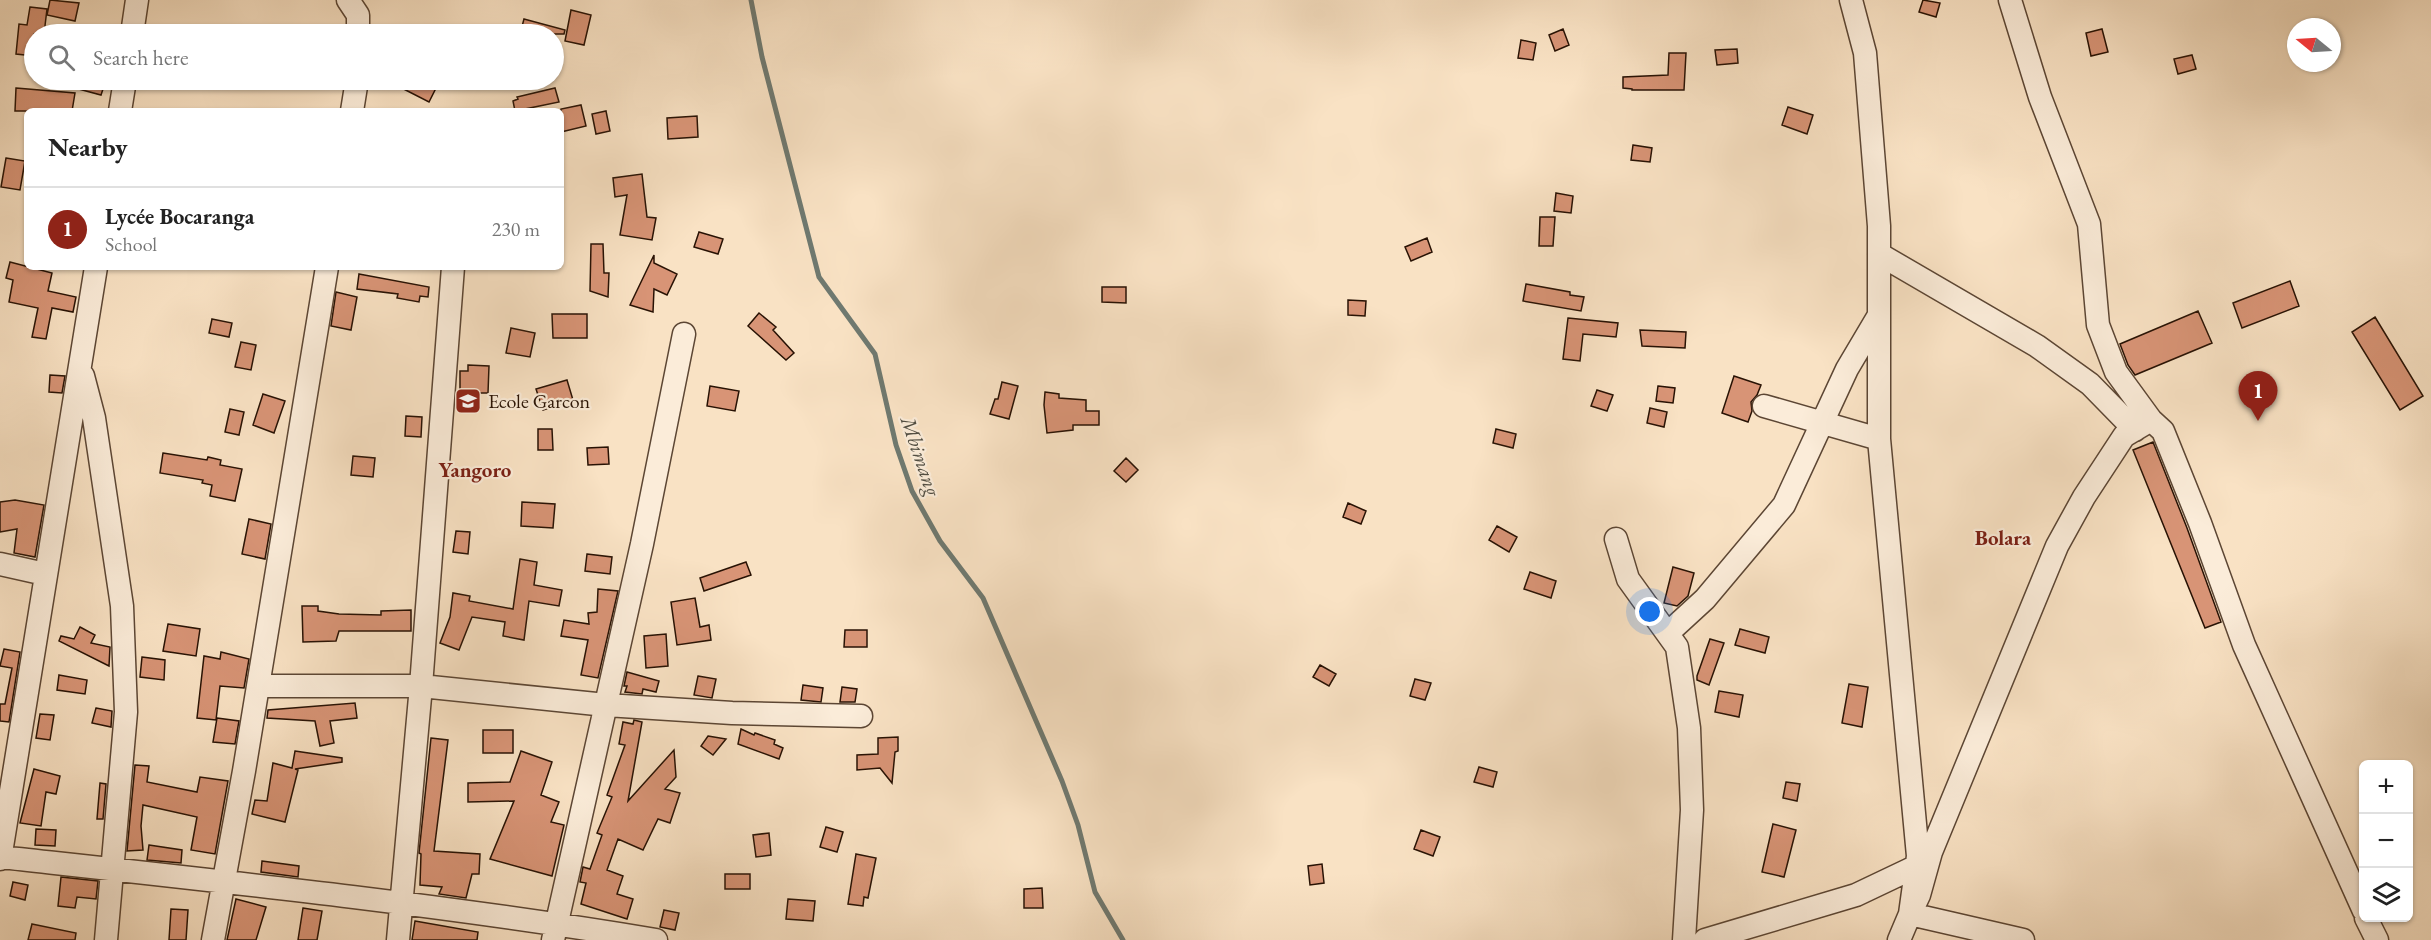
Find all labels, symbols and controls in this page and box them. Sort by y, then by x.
north arrow [2287,18,2341,72]
search box [24,24,564,90]
icon: search [45,41,78,74]
text: Search here [93,43,188,72]
text: Nearby [48,130,128,164]
text: Lycée Bocaranga [105,202,255,231]
text: 1 [62,216,73,242]
text: 230 m [492,216,540,242]
text: School [105,231,157,257]
pin: 1 [2238,372,2278,421]
school or university icon: Ecole Garcon [453,386,483,416]
place label: Ecole Garcon [488,388,591,414]
water label: Mbimang [894,411,948,501]
district label: Yangoro [439,456,512,483]
district label: Bolara [1975,524,2032,551]
your location [1635,597,1664,626]
map controls [2359,760,2413,922]
button: + [2359,760,2413,814]
button: − [2359,814,2413,868]
button: layers [2359,868,2413,922]

